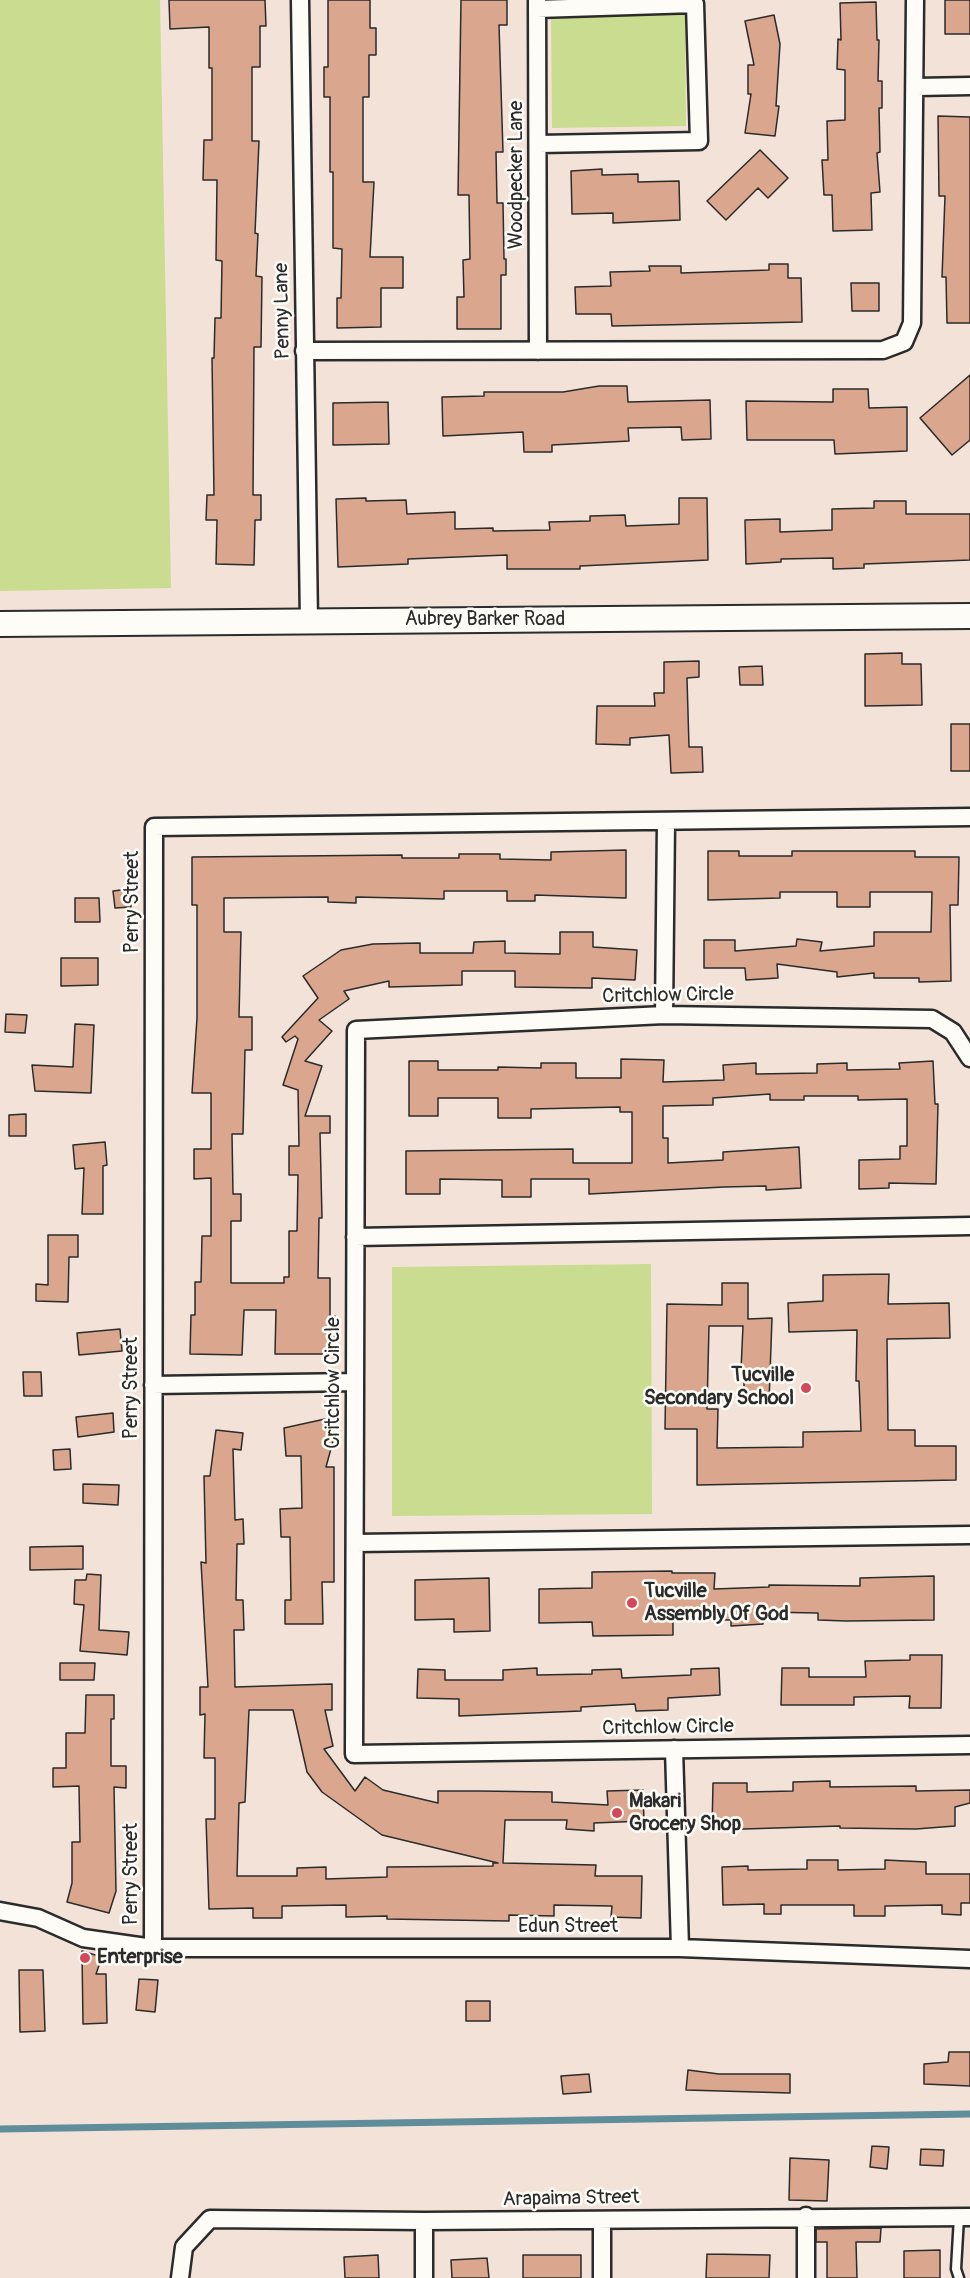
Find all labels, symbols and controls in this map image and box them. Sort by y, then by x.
street label: Woodpecker Lane [505,101,529,249]
street label: Penny Lane [270,262,296,360]
street label: Aubrey Barker Road [405,608,565,632]
street label: Perry Street [121,851,145,953]
street label: Critchlow Circle [602,983,734,1009]
street label: Critchlow Circle [322,1317,346,1449]
street label: Perry Street [120,1337,144,1439]
place label: Tucville Secondary School [644,1364,794,1411]
marker: Tucville Secondary School [799,1381,813,1395]
place label: Tucville Assembly Of God [644,1580,789,1627]
marker: Tucville Assembly Of God [625,1596,639,1610]
street label: Critchlow Circle [602,1715,734,1741]
place label: Makari Grocery Shop [629,1790,741,1837]
marker: Makari Grocery Shop [610,1806,624,1820]
street label: Perry Street [120,1823,144,1925]
street label: Edun Street [518,1915,618,1939]
place label: Enterprise [97,1946,183,1970]
marker: Enterprise [78,1951,92,1965]
street label: Arapaima Street [502,2186,640,2212]

